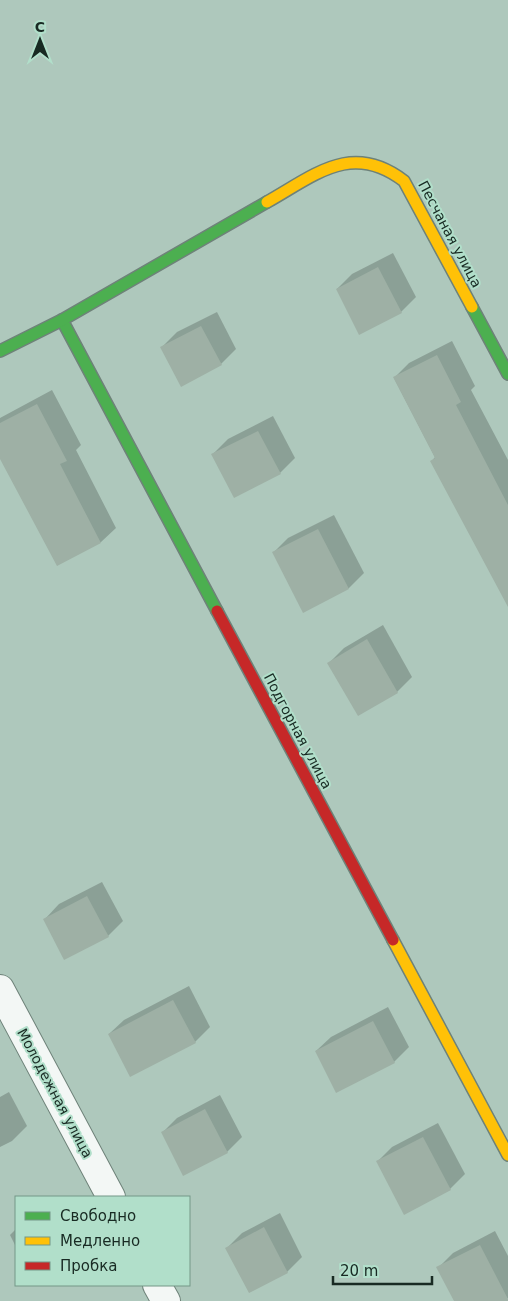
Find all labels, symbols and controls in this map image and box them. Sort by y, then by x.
north arrow [15,15,65,65]
text: С [35,19,45,35]
street label: Песчаная улица [415,178,485,290]
street label: Подгорная улица [261,670,335,792]
street label: Молодежная улица [14,1026,96,1160]
legend [15,1196,190,1286]
text: Свободно [60,1207,136,1225]
text: Медленно [60,1232,140,1250]
scale bar [333,1254,432,1286]
text: Пробка [60,1257,117,1275]
text: 20 m [340,1262,378,1280]

